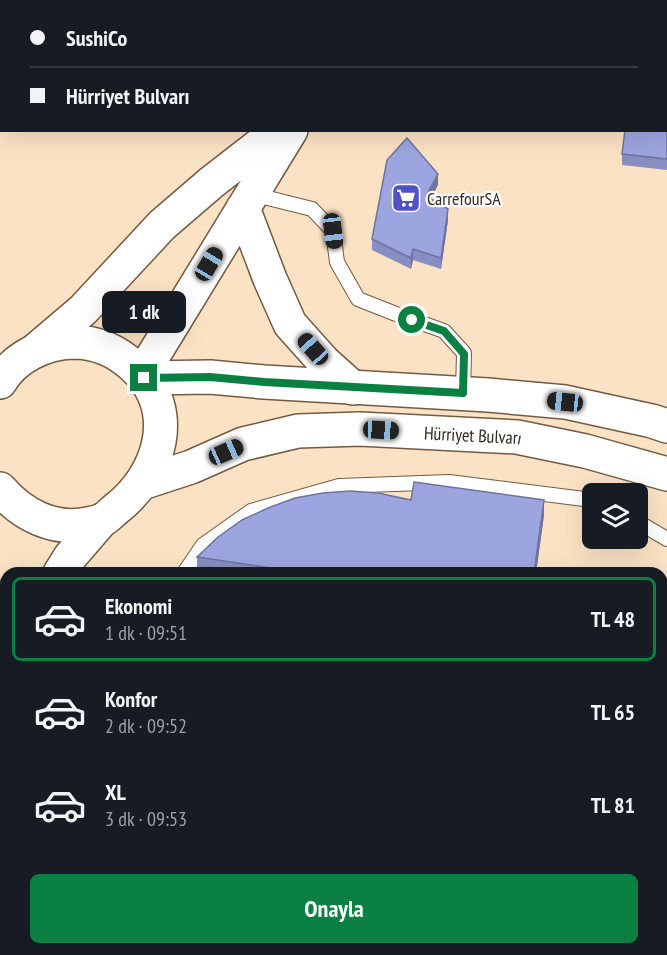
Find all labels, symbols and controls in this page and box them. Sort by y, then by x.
text: SushiCo [66,24,127,52]
text: Hürriyet Bulvarı [66,82,190,110]
supermarket icon: CarrefourSA [390,182,422,214]
place label: CarrefourSA [427,187,501,210]
car [322,212,344,250]
car [192,244,226,284]
callout: 1 dk [102,291,186,333]
text: 1 dk [129,299,159,325]
route start [398,306,425,333]
car [294,330,332,368]
route end [130,364,157,391]
car [546,391,584,413]
car [363,420,399,440]
street label: Hürriyet Bulvarı [423,421,524,449]
car [206,436,246,468]
map controls [582,483,648,549]
button: layers [582,483,648,549]
icon: car [33,592,87,646]
text: Ekonomi [105,592,172,620]
text: TL 48 [591,605,635,633]
text: 1 dk · 09:51 [105,620,187,646]
icon: car [33,685,87,739]
text: Konfor [105,685,157,713]
text: TL 65 [591,698,635,726]
text: 2 dk · 09:52 [105,713,187,739]
icon: car [33,778,87,832]
text: XL [105,778,126,806]
text: TL 81 [591,791,635,819]
text: 3 dk · 09:53 [105,806,187,832]
button: Onayla [30,874,638,943]

